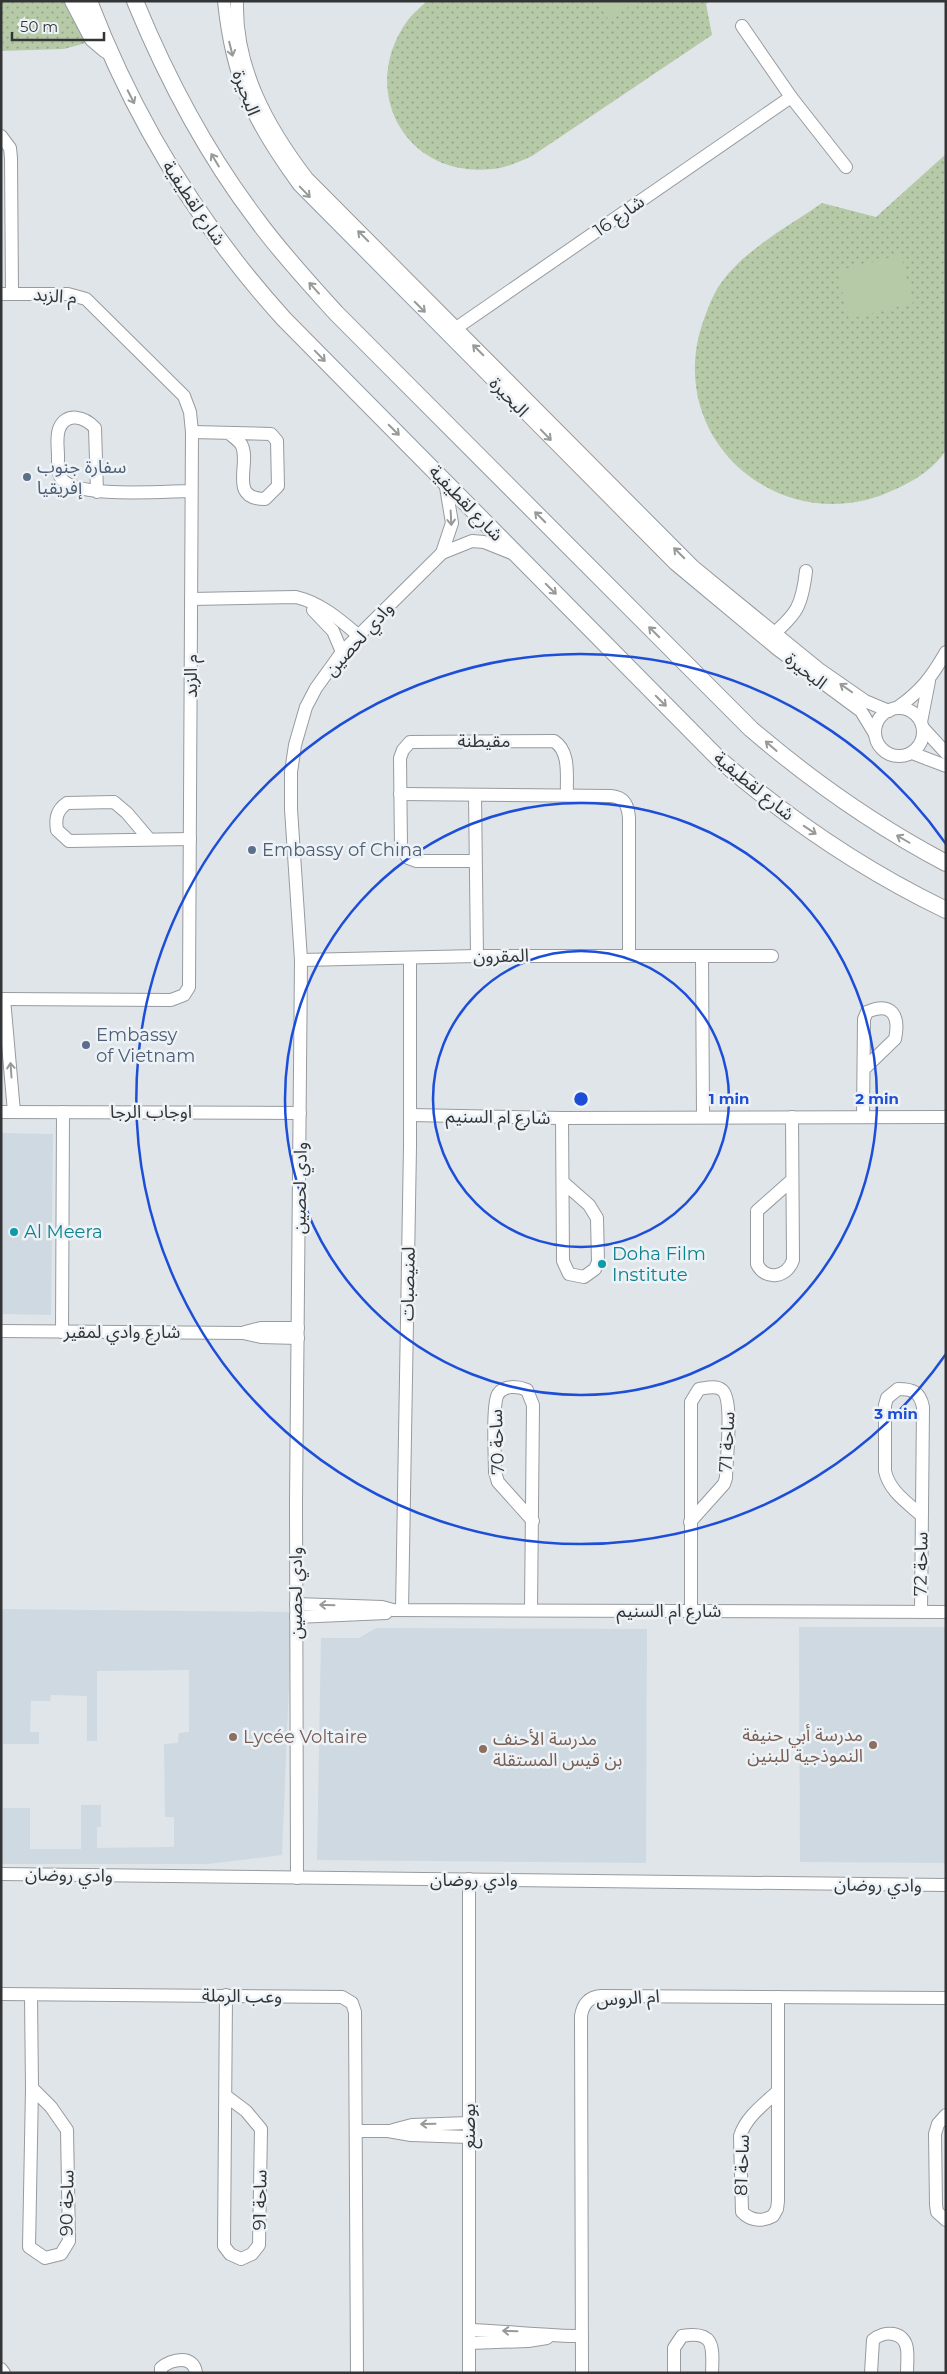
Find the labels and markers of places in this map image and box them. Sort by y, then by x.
place label: سفارة جنوب إفريقيا [37,456,126,500]
marker: سفارة جنوب إفريقيا [21,471,33,483]
place label: Embassy of China [262,839,423,861]
marker: Embassy of China [246,844,258,856]
place label: Embassy of Vietnam [96,1024,195,1067]
marker: Embassy of Vietnam [80,1039,92,1051]
centre of rings [572,1090,590,1108]
place label: Al Meera [24,1221,103,1243]
marker: Al Meera [8,1226,20,1238]
place label: Doha Film Institute [612,1243,706,1286]
marker: Doha Film Institute [596,1258,608,1270]
place label: مدرسة أبي حنيفة النموذجية للبنين [742,1724,863,1767]
place label: Lycée Voltaire [243,1726,367,1748]
place label: مدرسة الأحنف بن قيس المستقلة [493,1728,622,1771]
marker: Lycée Voltaire [227,1731,239,1743]
marker: مدرسة أبي حنيفة النموذجية للبنين [867,1739,879,1751]
marker: مدرسة الأحنف بن قيس المستقلة [477,1743,489,1755]

